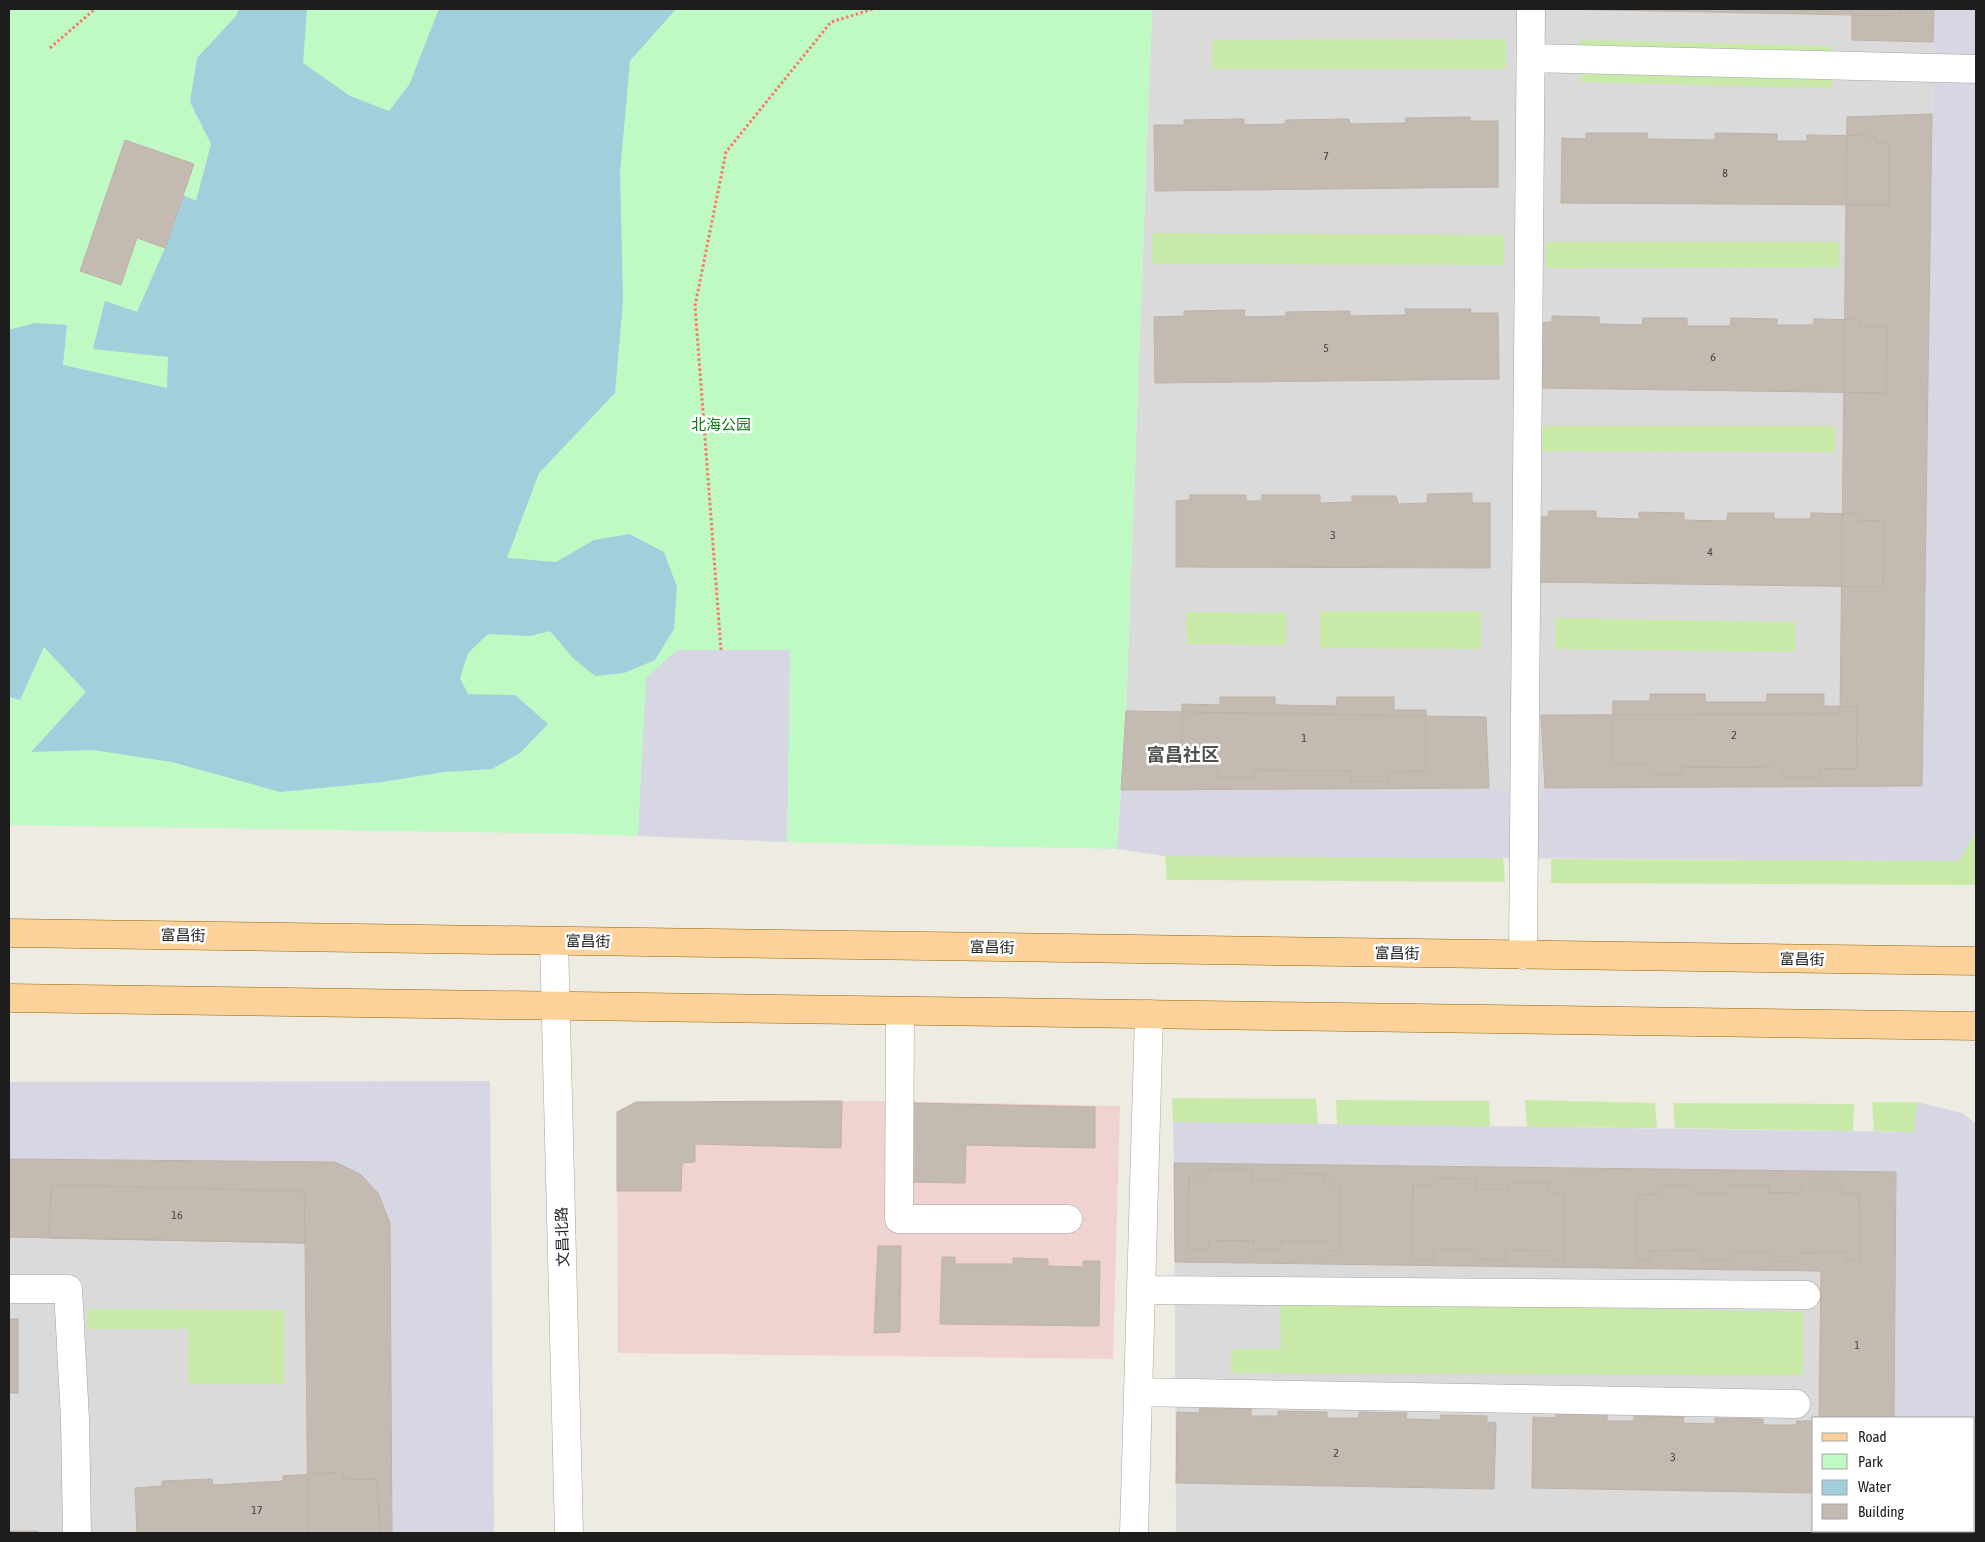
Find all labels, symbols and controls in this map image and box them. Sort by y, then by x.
house number: 7 [1323,149,1329,163]
house number: 8 [1722,166,1728,180]
house number: 5 [1323,341,1329,355]
house number: 6 [1710,350,1716,364]
park label: 北海公园 [691,416,751,433]
house number: 3 [1330,528,1336,542]
house number: 4 [1707,545,1713,559]
house number: 2 [1731,728,1737,742]
house number: 1 [1301,731,1307,745]
district label: 富昌社区 [1147,744,1219,765]
street label: 富昌街 [160,926,206,944]
street label: 富昌街 [565,932,611,950]
street label: 富昌街 [969,938,1015,956]
street label: 富昌街 [1374,944,1420,962]
street label: 富昌街 [1779,950,1825,968]
street label: 文昌北路 [552,1207,572,1267]
house number: 16 [171,1208,183,1222]
house number: 1 [1854,1338,1860,1352]
legend [1812,1417,1975,1532]
text: Road [1858,1428,1887,1445]
house number: 2 [1333,1446,1339,1460]
house number: 3 [1670,1450,1676,1464]
text: Park [1858,1453,1883,1470]
text: Water [1858,1478,1891,1495]
house number: 17 [251,1503,263,1517]
text: Building [1858,1503,1904,1520]

